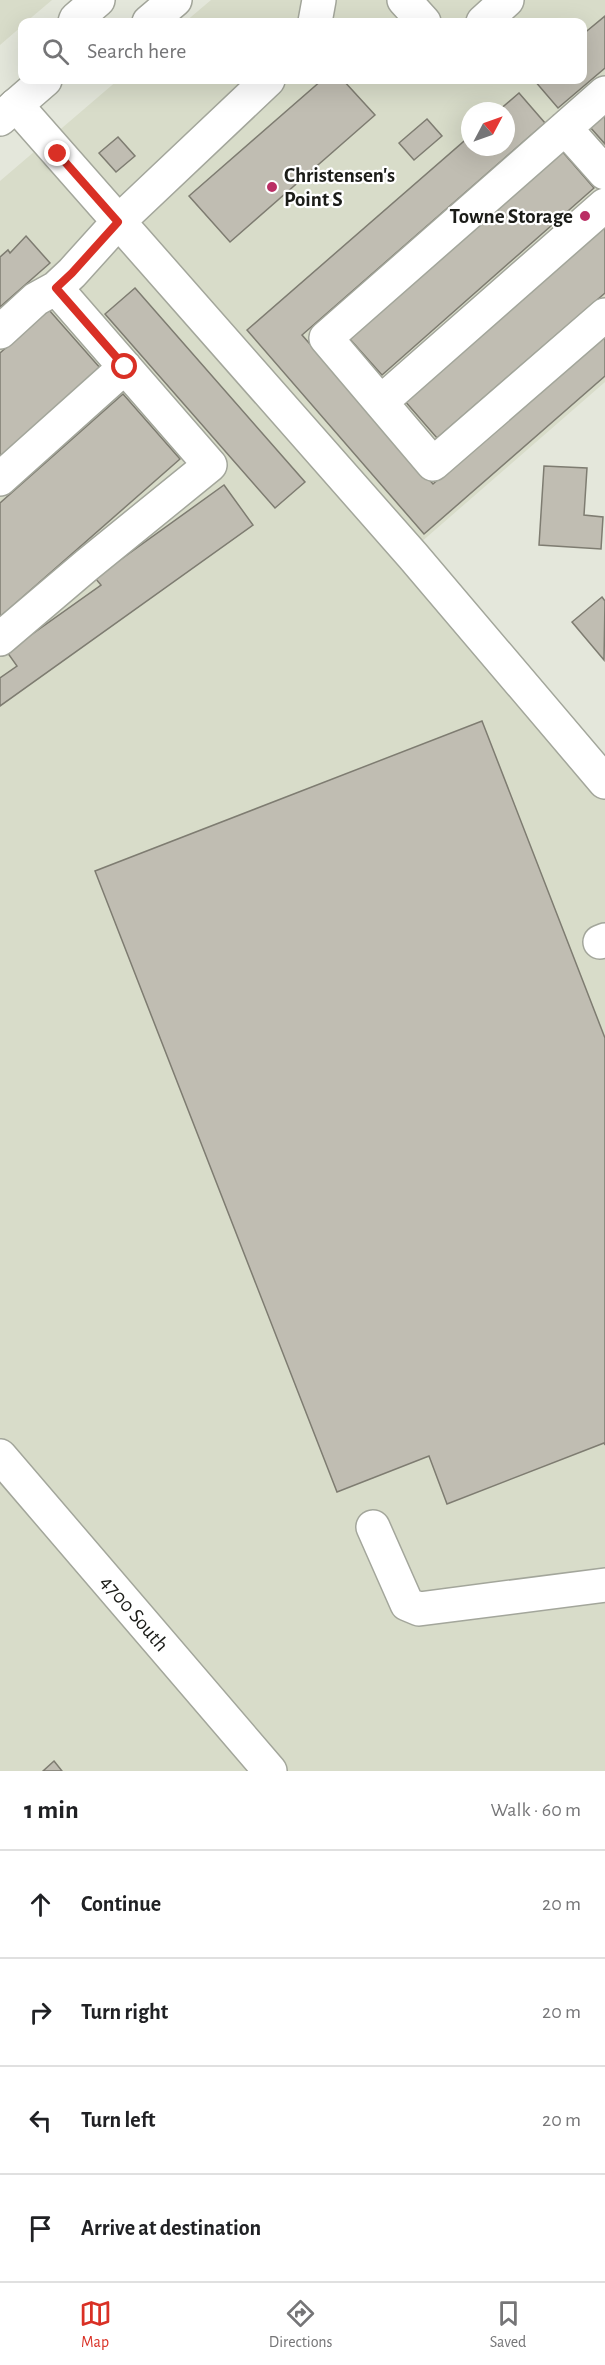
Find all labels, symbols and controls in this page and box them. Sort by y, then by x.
search box [18,18,587,84]
icon: search [39,35,72,68]
text: Search here [87,40,186,62]
north arrow [461,102,515,156]
route end [44,140,70,166]
place label: Christensen's Point S [284,165,395,210]
marker: Christensen's Point S [265,180,279,194]
place label: Towne Storage [450,206,573,227]
marker: Towne Storage [578,209,592,223]
route start [111,353,137,379]
street label: 4700 South [97,1571,173,1655]
text: 1 min [24,1797,79,1823]
text: Walk · 60 m [490,1800,581,1820]
icon: ahead [24,1888,57,1921]
text: Continue [81,1893,161,1915]
text: 20 m [542,1894,581,1914]
icon: right [24,1996,57,2029]
text: Turn right [81,2001,168,2023]
text: 20 m [542,2002,581,2022]
icon: left [24,2104,57,2137]
text: Turn left [81,2109,155,2131]
text: 20 m [542,2110,581,2130]
icon: arrive [24,2212,57,2245]
text: Arrive at destination [81,2217,261,2239]
tab: Map [79,2297,112,2352]
tab: Directions [269,2297,333,2352]
tab: Saved [490,2297,526,2352]

